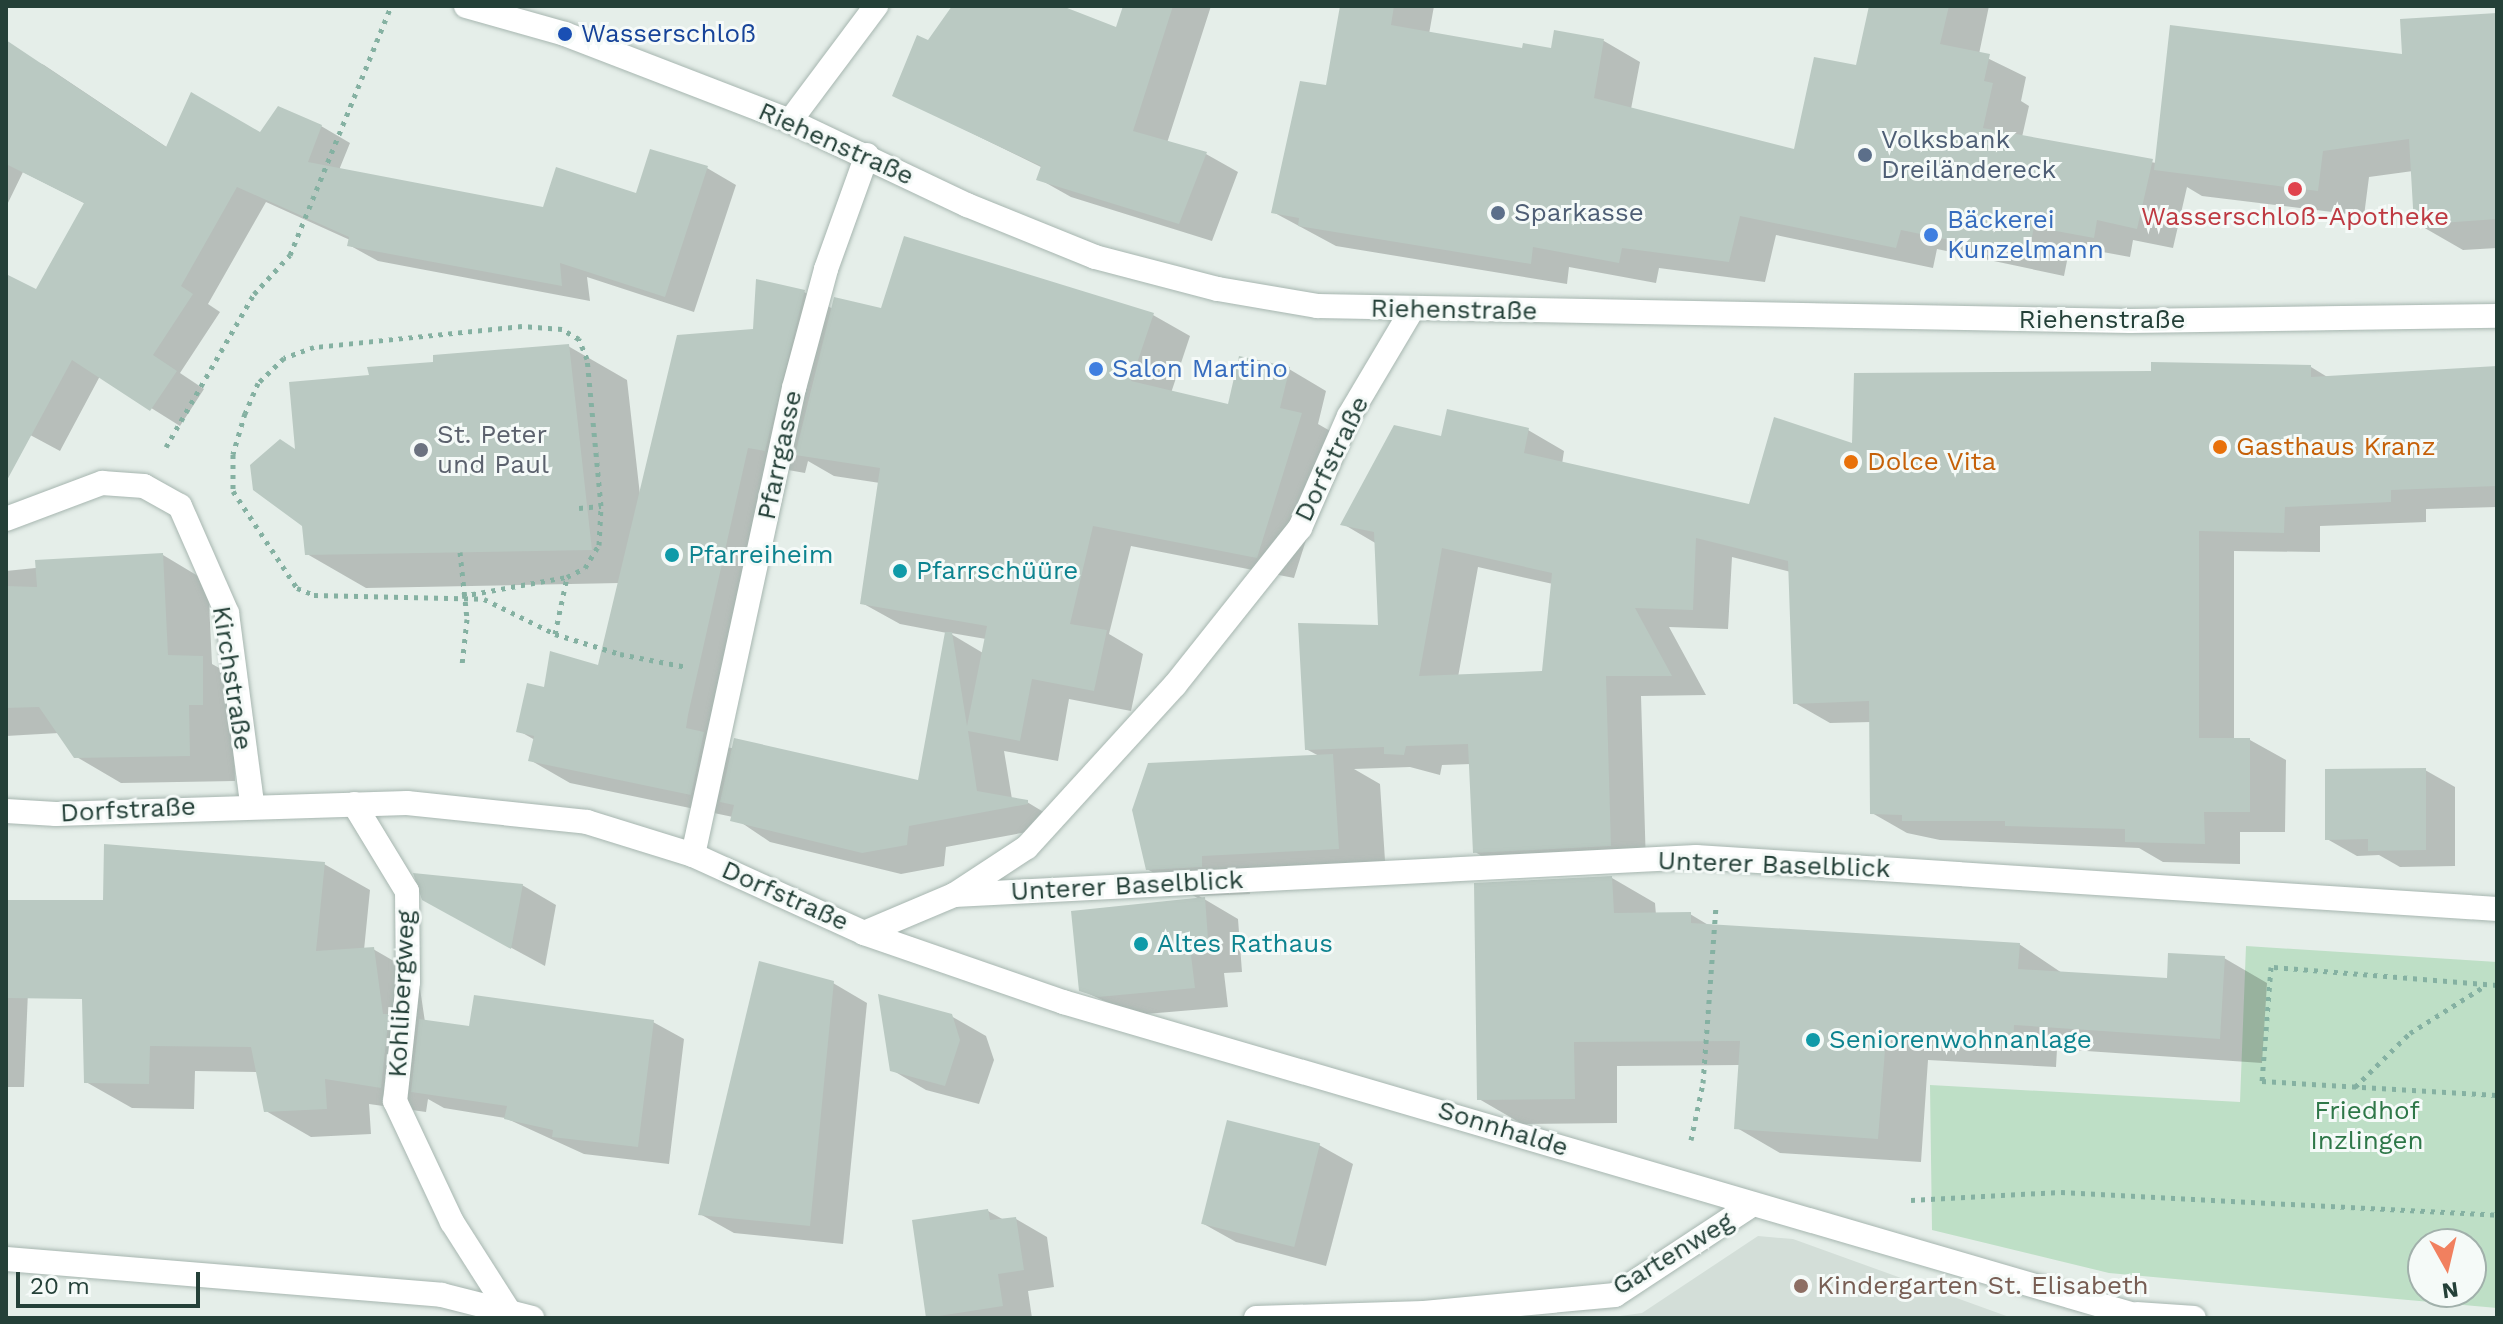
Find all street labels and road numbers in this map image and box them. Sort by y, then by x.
street label: Riehenstraße [753,96,919,192]
street label: Riehenstraße [1370,293,1538,327]
street label: Riehenstraße [2019,304,2185,336]
street label: Pfarrgasse [751,387,809,523]
street label: Dorfstraße [1288,391,1376,527]
street label: Kirchstraße [205,604,259,752]
street label: Dorfstraße [59,791,197,829]
street label: Unterer Baselblick [1657,845,1891,885]
street label: Dorfstraße [717,854,853,938]
street label: Unterer Baselblick [1010,864,1244,908]
street label: Kohlibergweg [382,910,422,1078]
street label: Sonnhalde [1434,1094,1572,1164]
street label: Gartenweg [1607,1206,1739,1302]

